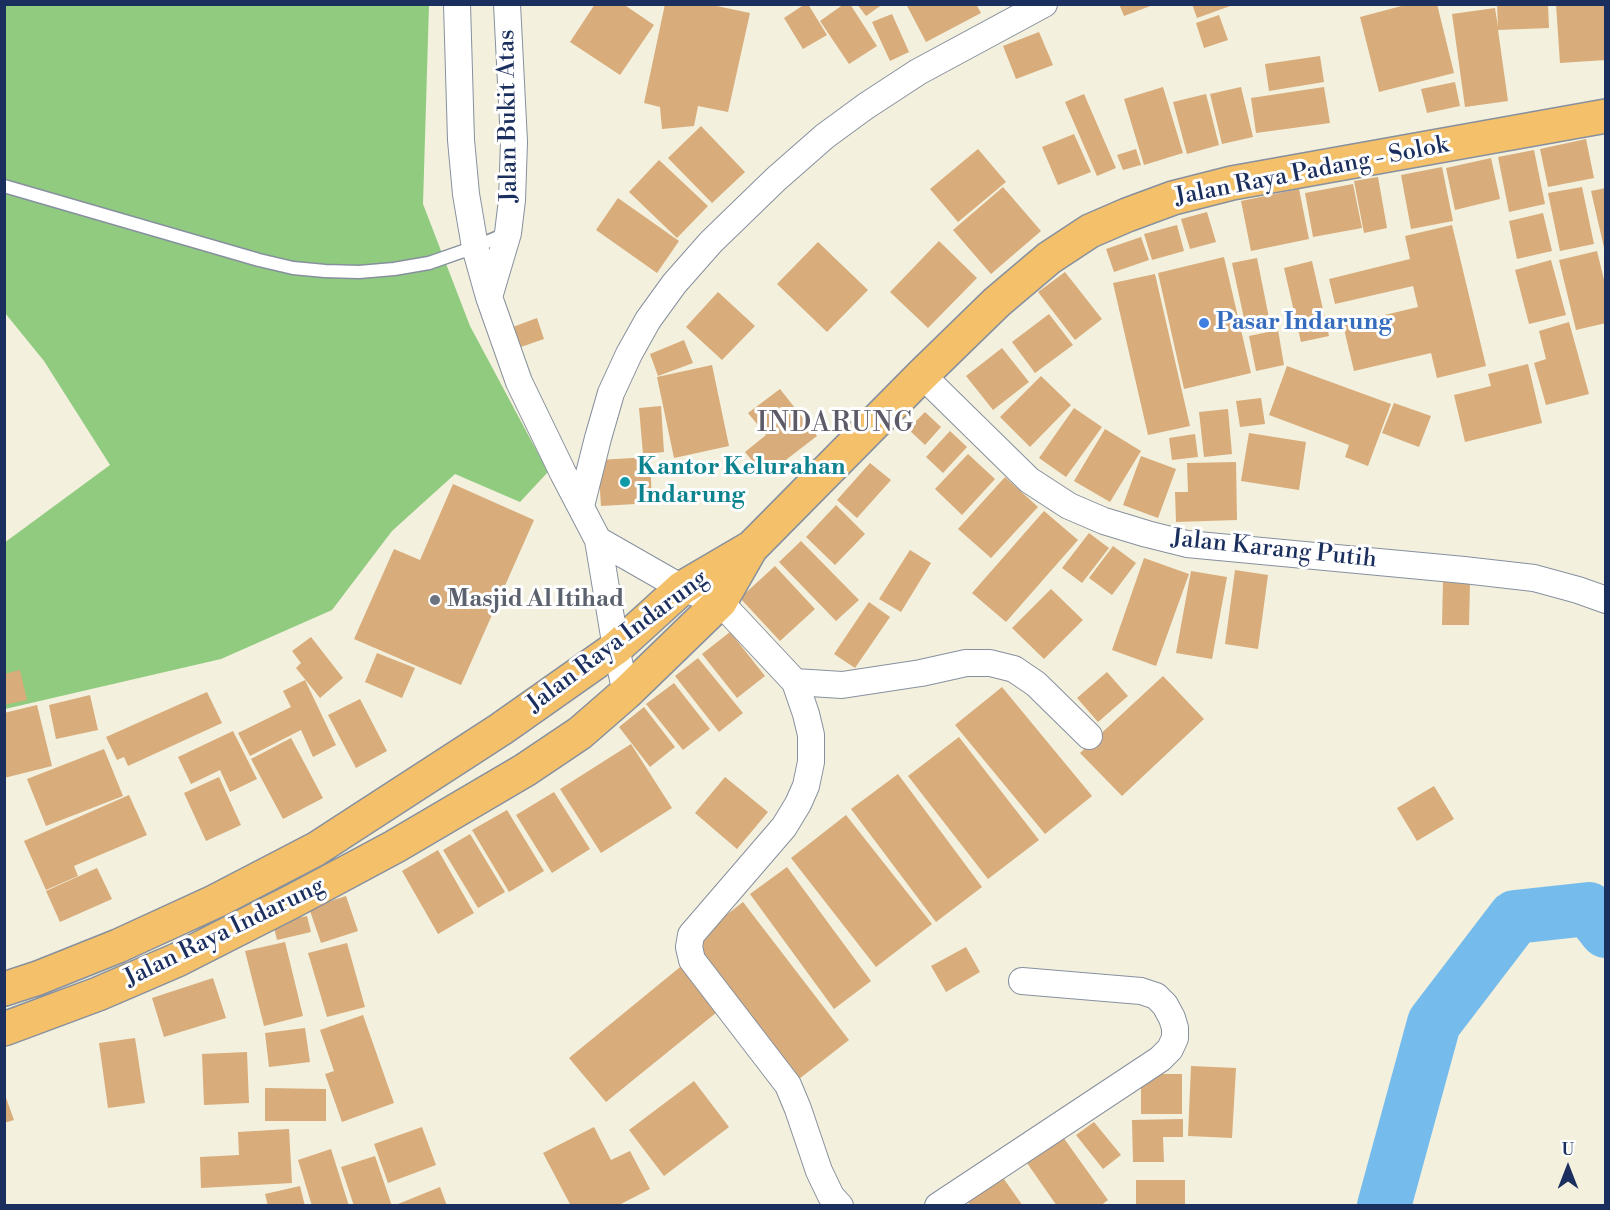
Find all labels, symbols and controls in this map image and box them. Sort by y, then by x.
street label: Jalan Bukit Atas [493,29,525,203]
street label: Jalan Raya Padang - Solok [1173,131,1451,213]
place label: Pasar Indarung [1216,309,1392,337]
marker: Pasar Indarung [1197,316,1211,330]
district label: INDARUNG [757,409,915,441]
place label: Kantor Kelurahan Indarung [637,454,846,510]
marker: Kantor Kelurahan Indarung [618,475,632,489]
street label: Jalan Karang Putih [1170,525,1378,575]
street label: Jalan Raya Indarung [522,565,714,719]
place label: Masjid Al Itihad [447,586,624,614]
marker: Masjid Al Itihad [428,593,442,607]
street label: Jalan Raya Indarung [120,872,330,994]
north arrow [1538,1138,1598,1198]
text: U [1562,1140,1574,1160]

